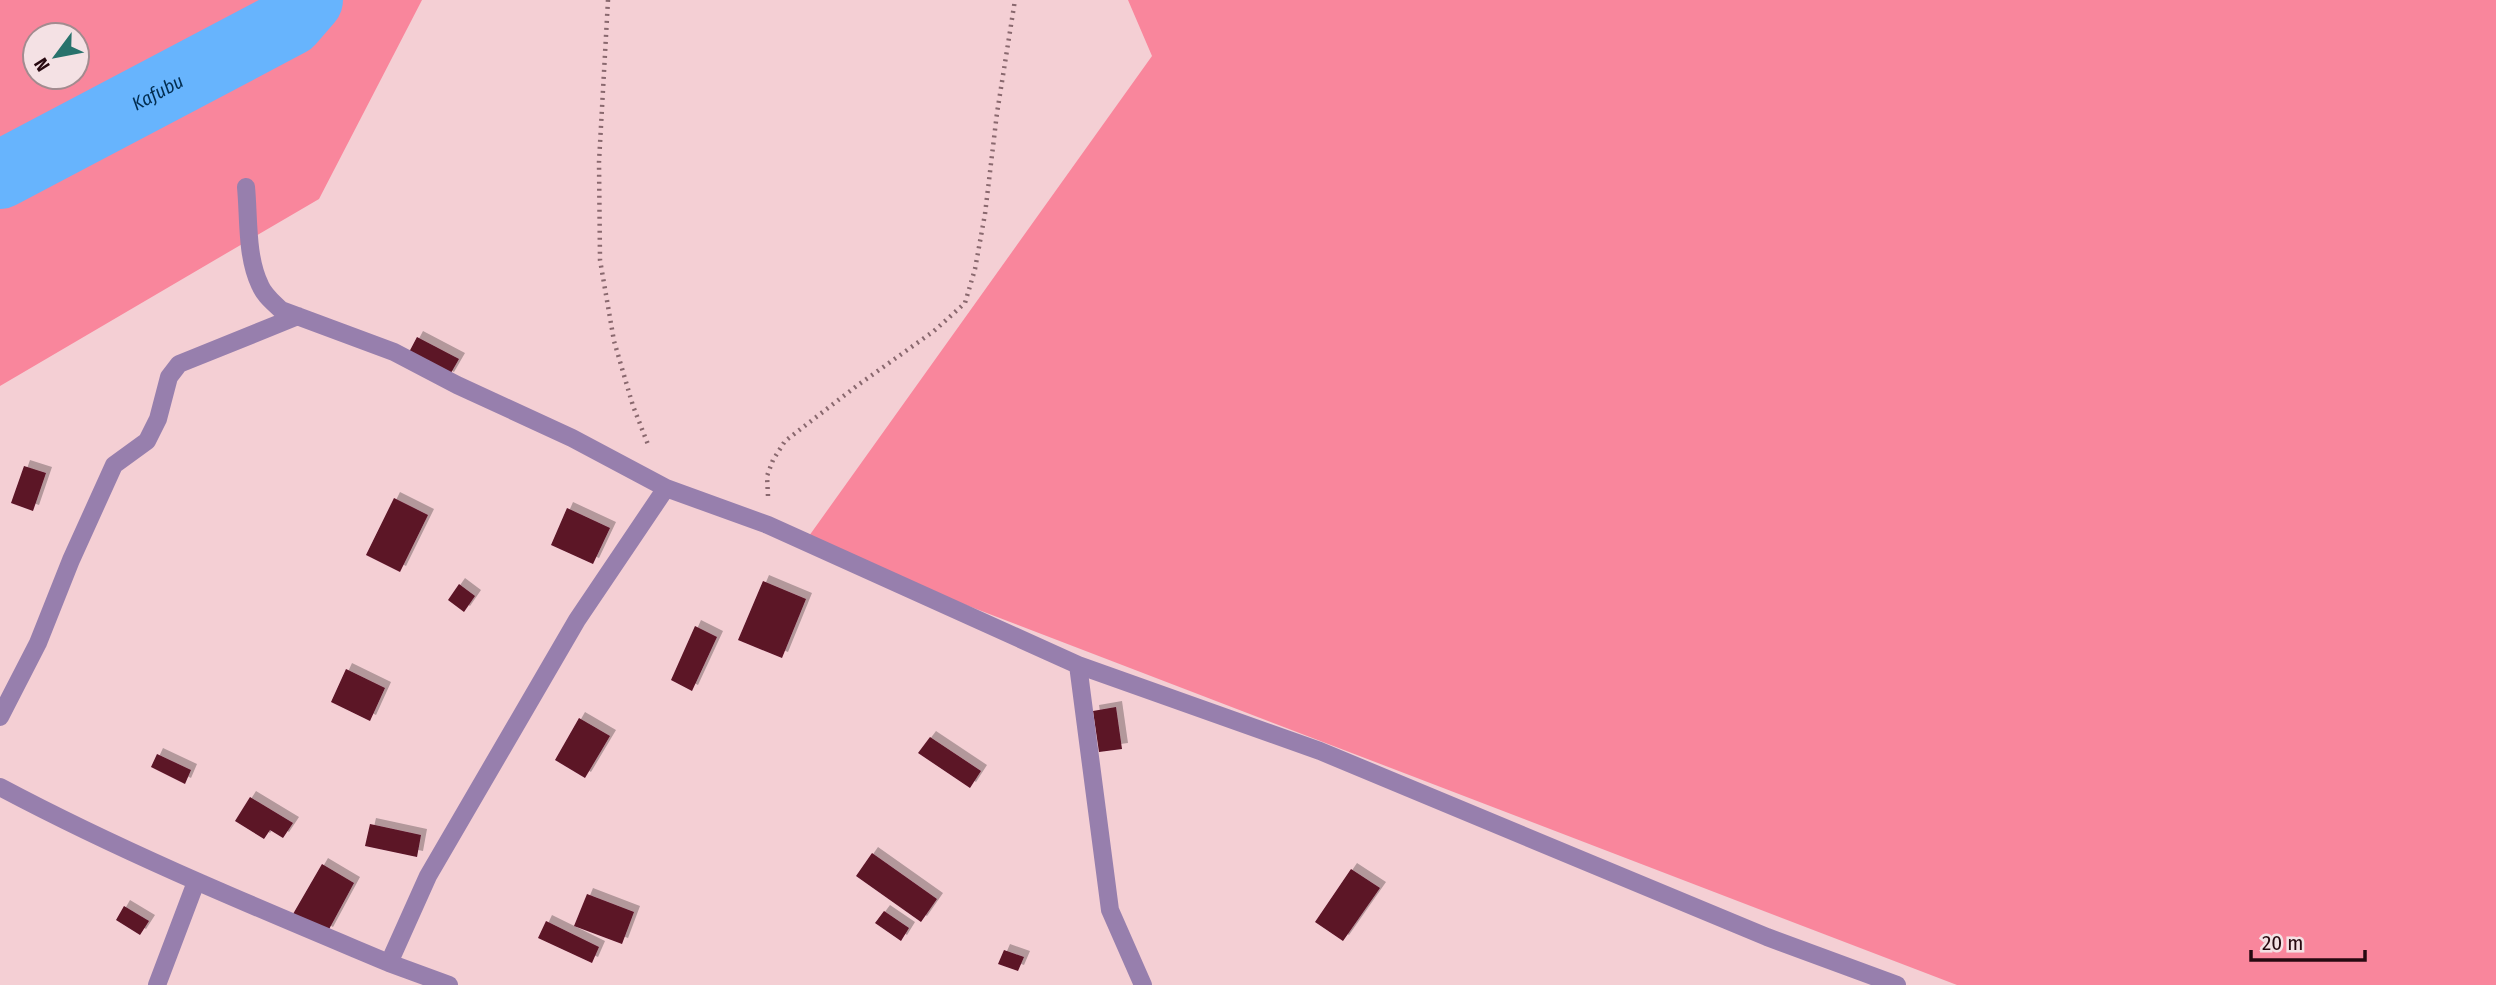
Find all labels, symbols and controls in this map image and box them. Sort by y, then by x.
north arrow [21,21,91,91]
text: N [29,54,55,76]
water label: Kafubu [128,69,187,115]
scale bar [2251,918,2365,962]
text: 20 m [2262,930,2303,956]

